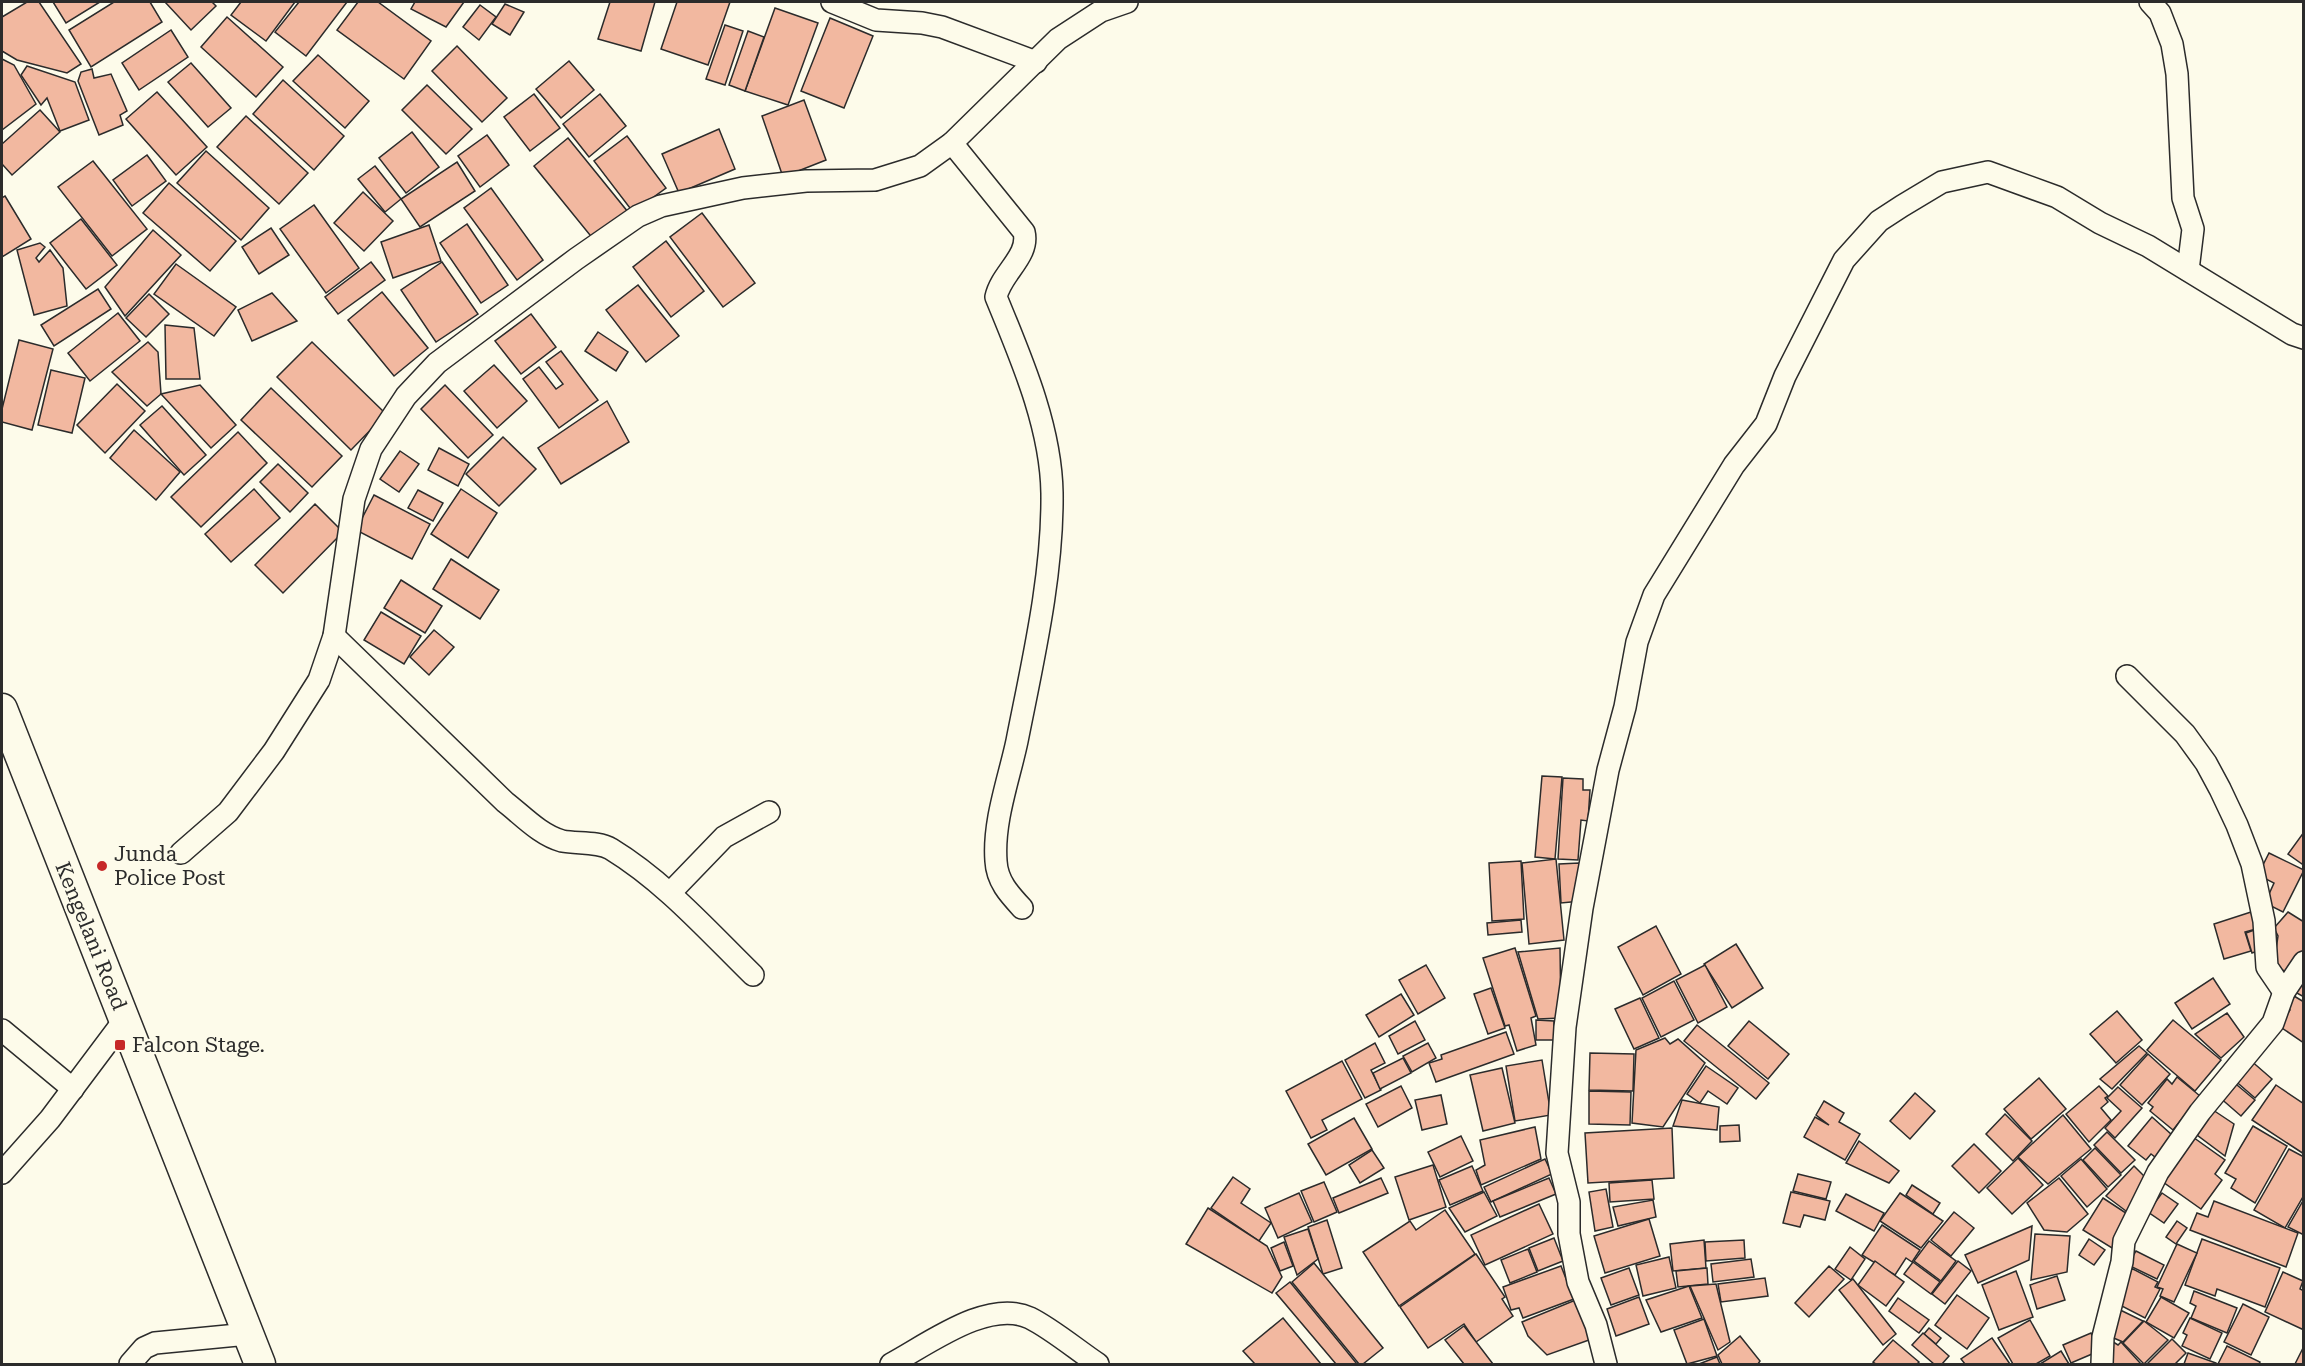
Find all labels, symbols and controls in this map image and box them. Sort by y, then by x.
place label: Junda Police Post [114,842,226,890]
street label: Kengelani Road [50,858,132,1014]
marker: Junda Police Post [95,859,109,873]
place label: Falcon Stage. [132,1033,265,1057]
marker: Falcon Stage. [113,1038,127,1052]

